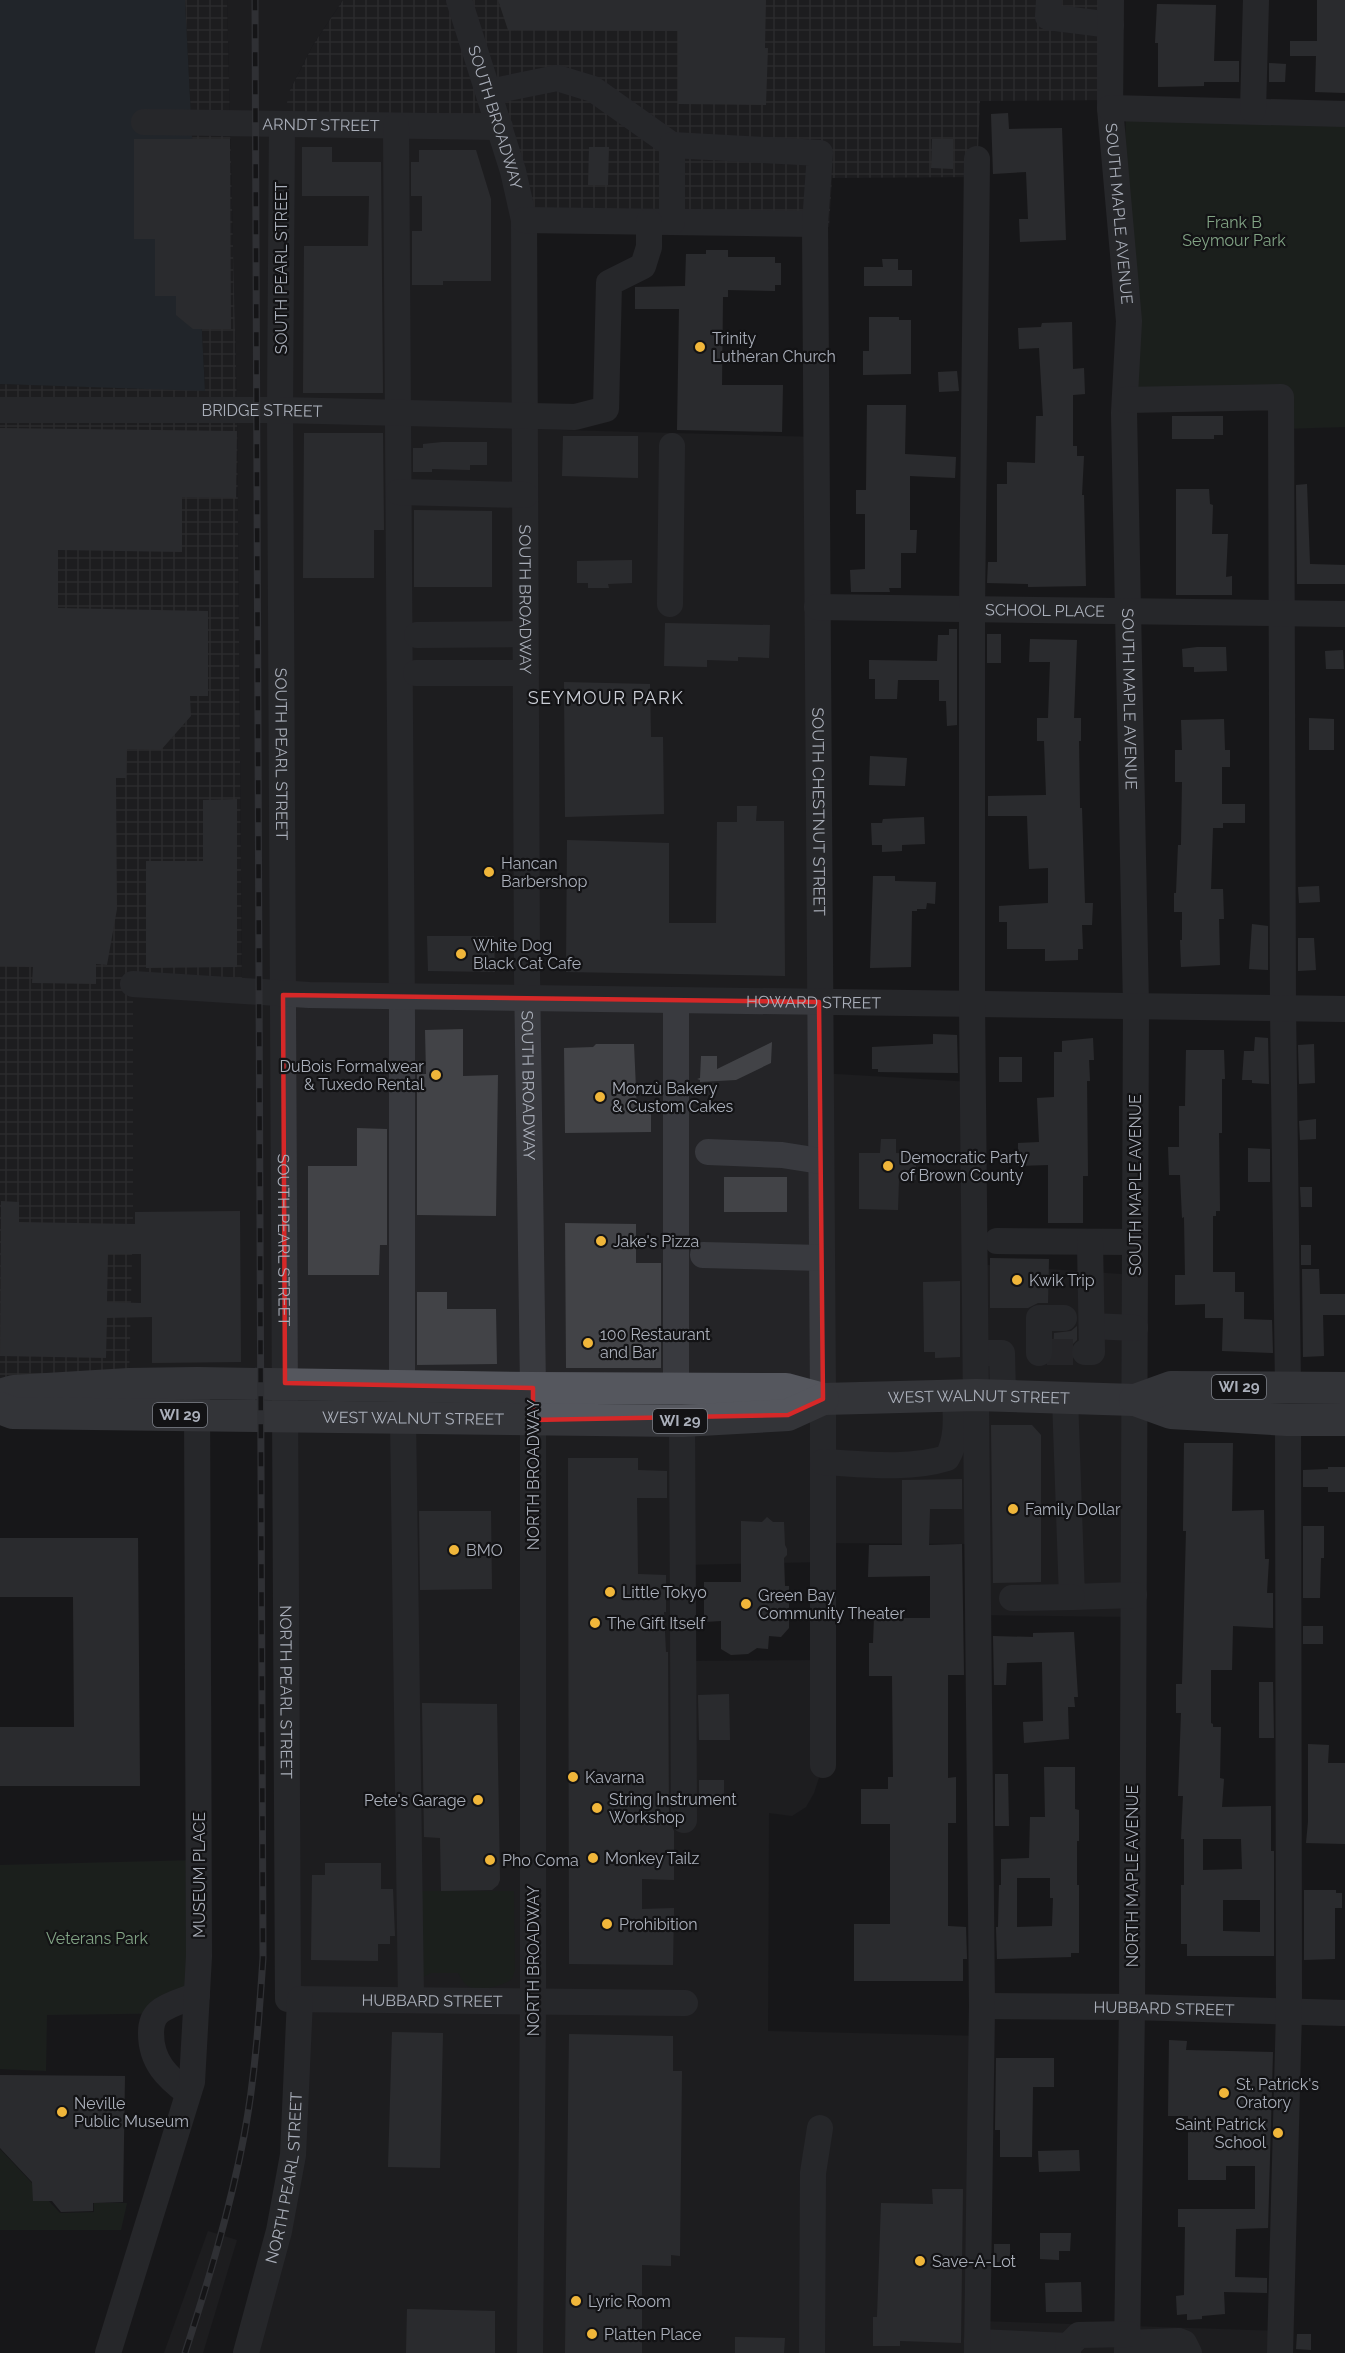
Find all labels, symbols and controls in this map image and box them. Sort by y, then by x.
street label: SOUTH BROADWAY [464,43,526,192]
street label: ARNDT STREET [262,114,380,135]
street label: SOUTH MAPLE AVENUE [1102,122,1137,305]
street label: SOUTH PEARL STREET [272,182,291,354]
park label: Frank B Seymour Park [1182,213,1286,250]
place label: Trinity Lutheran Church [712,329,836,366]
marker: Trinity Lutheran Church [693,340,707,354]
street label: BRIDGE STREET [201,401,323,421]
street label: SOUTH BROADWAY [516,524,535,675]
street label: SCHOOL PLACE [985,600,1105,620]
street label: SOUTH MAPLE AVENUE [1118,608,1141,790]
street label: SOUTH PEARL STREET [272,668,292,841]
district label: SEYMOUR PARK [528,687,684,708]
street label: SOUTH CHESTNUT STREET [809,707,829,916]
place label: Hancan Barbershop [501,854,587,891]
marker: Hancan Barbershop [482,865,496,879]
place label: White Dog Black Cat Cafe [473,936,581,973]
marker: White Dog Black Cat Cafe [454,947,468,961]
street label: HOWARD STREET [746,991,882,1012]
street label: SOUTH BROADWAY [518,1010,539,1161]
place label: DuBois Formalwear & Tuxedo Rental [280,1057,425,1094]
marker: DuBois Formalwear & Tuxedo Rental [429,1068,443,1082]
place label: Monzù Bakery & Custom Cakes [612,1079,734,1116]
marker: Monzù Bakery & Custom Cakes [593,1090,607,1104]
street label: SOUTH MAPLE AVENUE [1126,1094,1145,1276]
place label: Democratic Party of Brown County [900,1148,1028,1185]
street label: SOUTH PEARL STREET [274,1154,294,1327]
marker: Democratic Party of Brown County [881,1159,895,1173]
place label: Jake's Pizza [613,1232,699,1251]
marker: Jake's Pizza [594,1234,608,1248]
place label: Kwik Trip [1029,1271,1095,1290]
marker: Kwik Trip [1010,1273,1024,1287]
place label: 100 Restaurant and Bar [600,1325,711,1362]
marker: 100 Restaurant and Bar [581,1336,595,1350]
road number: WI 29 [1212,1375,1266,1399]
street label: WEST WALNUT STREET [888,1385,1070,1407]
street label: NORTH BROADWAY [524,1399,543,1550]
road number: WI 29 [153,1403,207,1427]
street label: WEST WALNUT STREET [322,1407,504,1428]
road number: WI 29 [653,1409,707,1433]
place label: Family Dollar [1025,1500,1121,1519]
marker: Family Dollar [1006,1502,1020,1516]
place label: BMO [466,1541,503,1560]
marker: BMO [447,1543,461,1557]
place label: Little Tokyo [622,1583,707,1602]
marker: Little Tokyo [603,1585,617,1599]
place label: Green Bay Community Theater [758,1586,905,1623]
marker: Green Bay Community Theater [739,1597,753,1611]
street label: NORTH PEARL STREET [277,1605,296,1779]
place label: The Gift Itself [607,1614,706,1633]
marker: The Gift Itself [588,1616,602,1630]
place label: Kavarna [585,1768,644,1787]
marker: Kavarna [566,1770,580,1784]
street label: NORTH MAPLE AVENUE [1123,1785,1142,1967]
place label: String Instrument Workshop [609,1790,737,1827]
place label: Pete's Garage [364,1791,466,1810]
marker: Pete's Garage [471,1793,485,1807]
marker: String Instrument Workshop [590,1801,604,1815]
street label: MUSEUM PLACE [190,1812,209,1938]
place label: Monkey Tailz [605,1849,699,1868]
place label: Pho Coma [502,1851,579,1870]
marker: Monkey Tailz [586,1851,600,1865]
marker: Pho Coma [483,1853,497,1867]
street label: NORTH BROADWAY [524,1885,543,2036]
place label: Prohibition [619,1915,698,1934]
marker: Prohibition [600,1917,614,1931]
park label: Veterans Park [46,1929,148,1948]
street label: HUBBARD STREET [361,1990,503,2011]
street label: HUBBARD STREET [1093,1997,1235,2019]
place label: St. Patrick's Oratory [1236,2075,1319,2112]
marker: St. Patrick's Oratory [1217,2086,1231,2100]
street label: NORTH PEARL STREET [261,2091,305,2265]
place label: Neville Public Museum [74,2094,189,2131]
marker: Neville Public Museum [55,2105,69,2119]
place label: Saint Patrick School [1175,2115,1267,2152]
marker: Saint Patrick School [1271,2126,1285,2140]
place label: Save-A-Lot [932,2252,1017,2271]
marker: Save-A-Lot [913,2254,927,2268]
place label: Lyric Room [588,2292,671,2311]
marker: Lyric Room [569,2294,583,2308]
place label: Platten Place [604,2325,701,2344]
marker: Platten Place [585,2327,599,2341]

